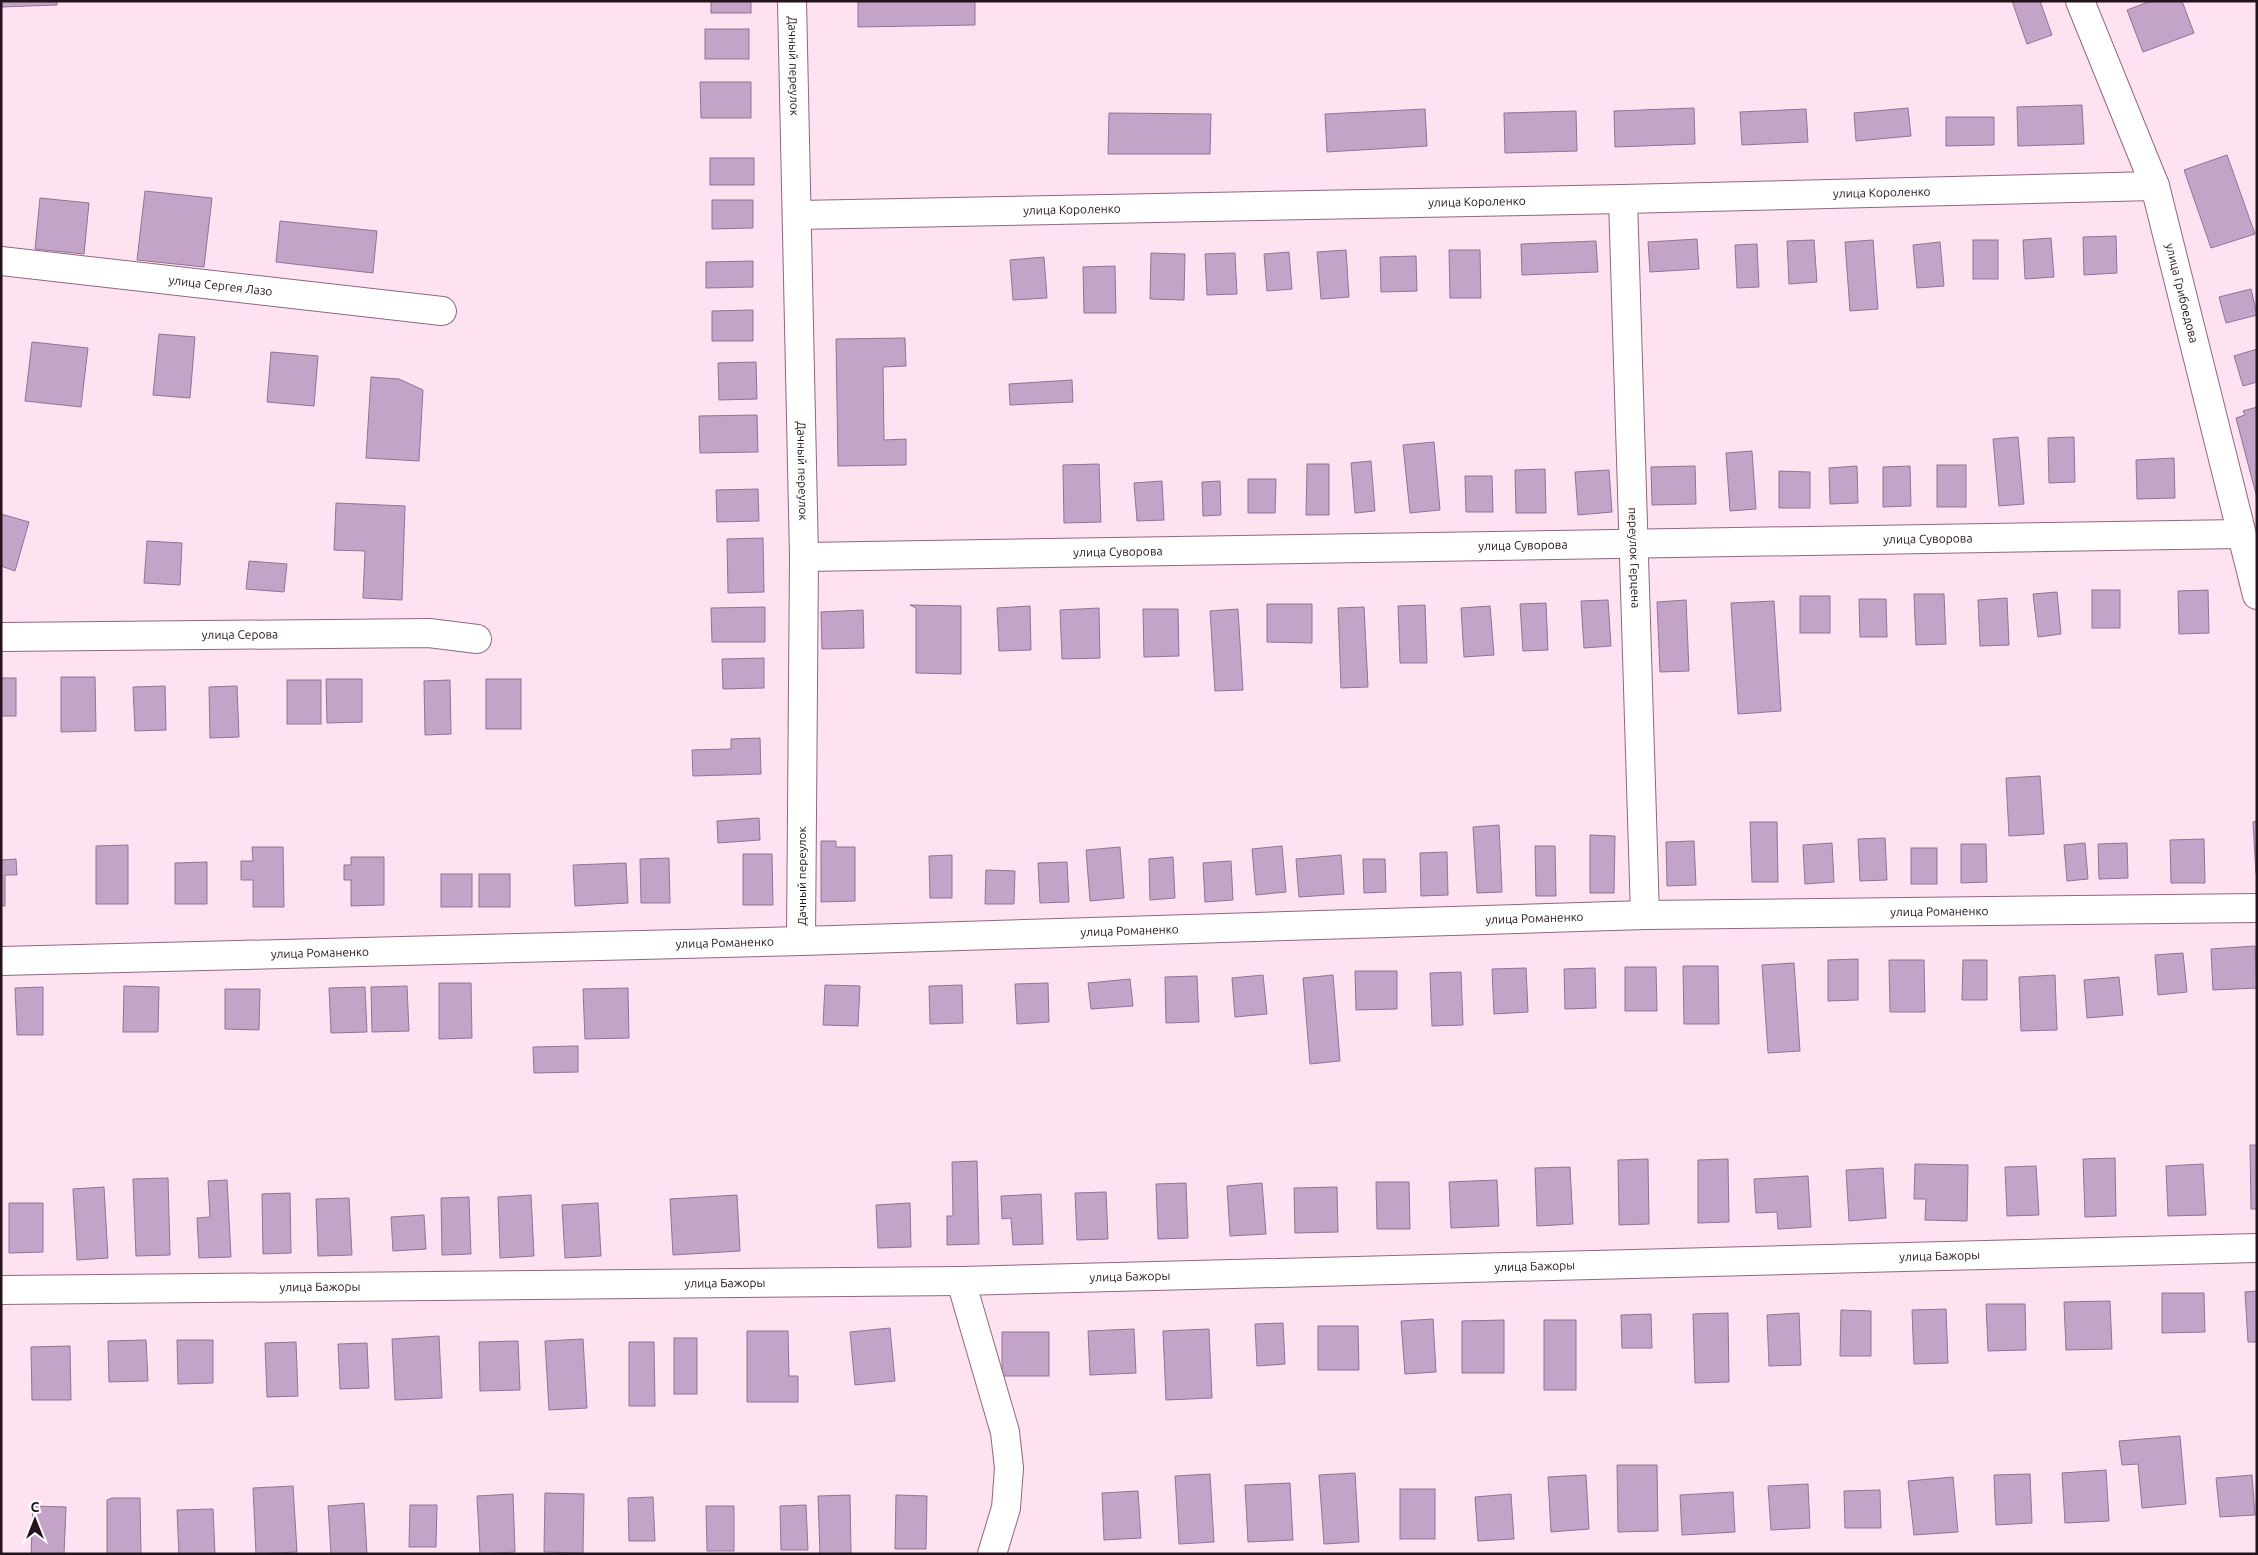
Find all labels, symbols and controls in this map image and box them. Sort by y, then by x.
street label: Дачный переулок [786,16,801,116]
street label: улица Короленко [1833,184,1931,200]
street label: улица Короленко [1428,194,1526,209]
street label: улица Короленко [1023,202,1121,217]
street label: улица Грибоедова [2164,242,2201,344]
street label: улица Сергея Лазо [168,273,273,298]
street label: Дачный переулок [795,421,810,521]
street label: переулок Герцена [1626,507,1643,608]
street label: улица Суворова [1883,531,1973,546]
street label: улица Суворова [1478,538,1568,552]
street label: улица Суворова [1073,544,1163,559]
street label: улица Серова [202,627,278,641]
street label: Дачный переулок [795,826,808,926]
street label: улица Романенко [1890,904,1989,918]
street label: улица Романенко [1485,910,1584,926]
street label: улица Романенко [1080,922,1179,938]
street label: улица Романенко [675,935,774,950]
street label: улица Романенко [271,945,369,960]
street label: улица Бажоры [1899,1248,1980,1263]
street label: улица Бажоры [1494,1258,1575,1273]
street label: улица Бажоры [1089,1269,1170,1284]
street label: улица Бажоры [684,1276,765,1290]
street label: улица Бажоры [279,1280,360,1293]
north arrow [10,1495,60,1545]
text: С [31,1499,40,1515]

